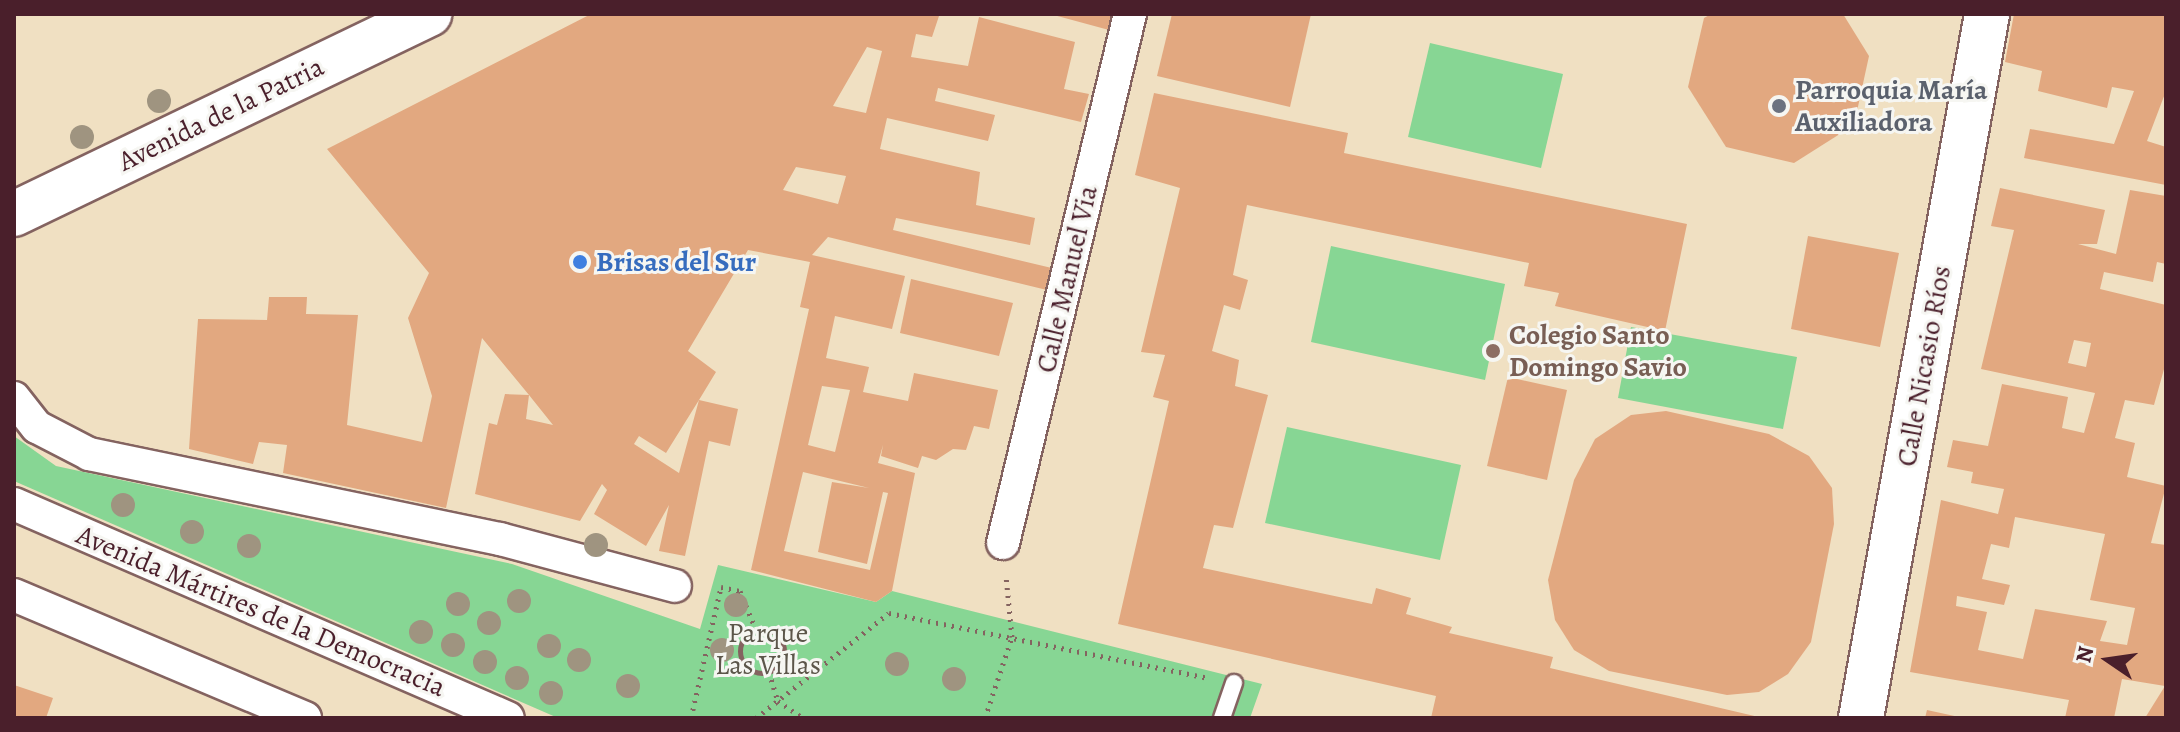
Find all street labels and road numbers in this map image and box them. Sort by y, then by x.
street label: Avenida de la Patria [113,50,329,178]
street label: Calle Manuel Via [1029,182,1105,376]
street label: Calle Nicasio Ríos [1890,263,1958,469]
street label: Avenida Mártires de la Democracia [71,518,451,704]

